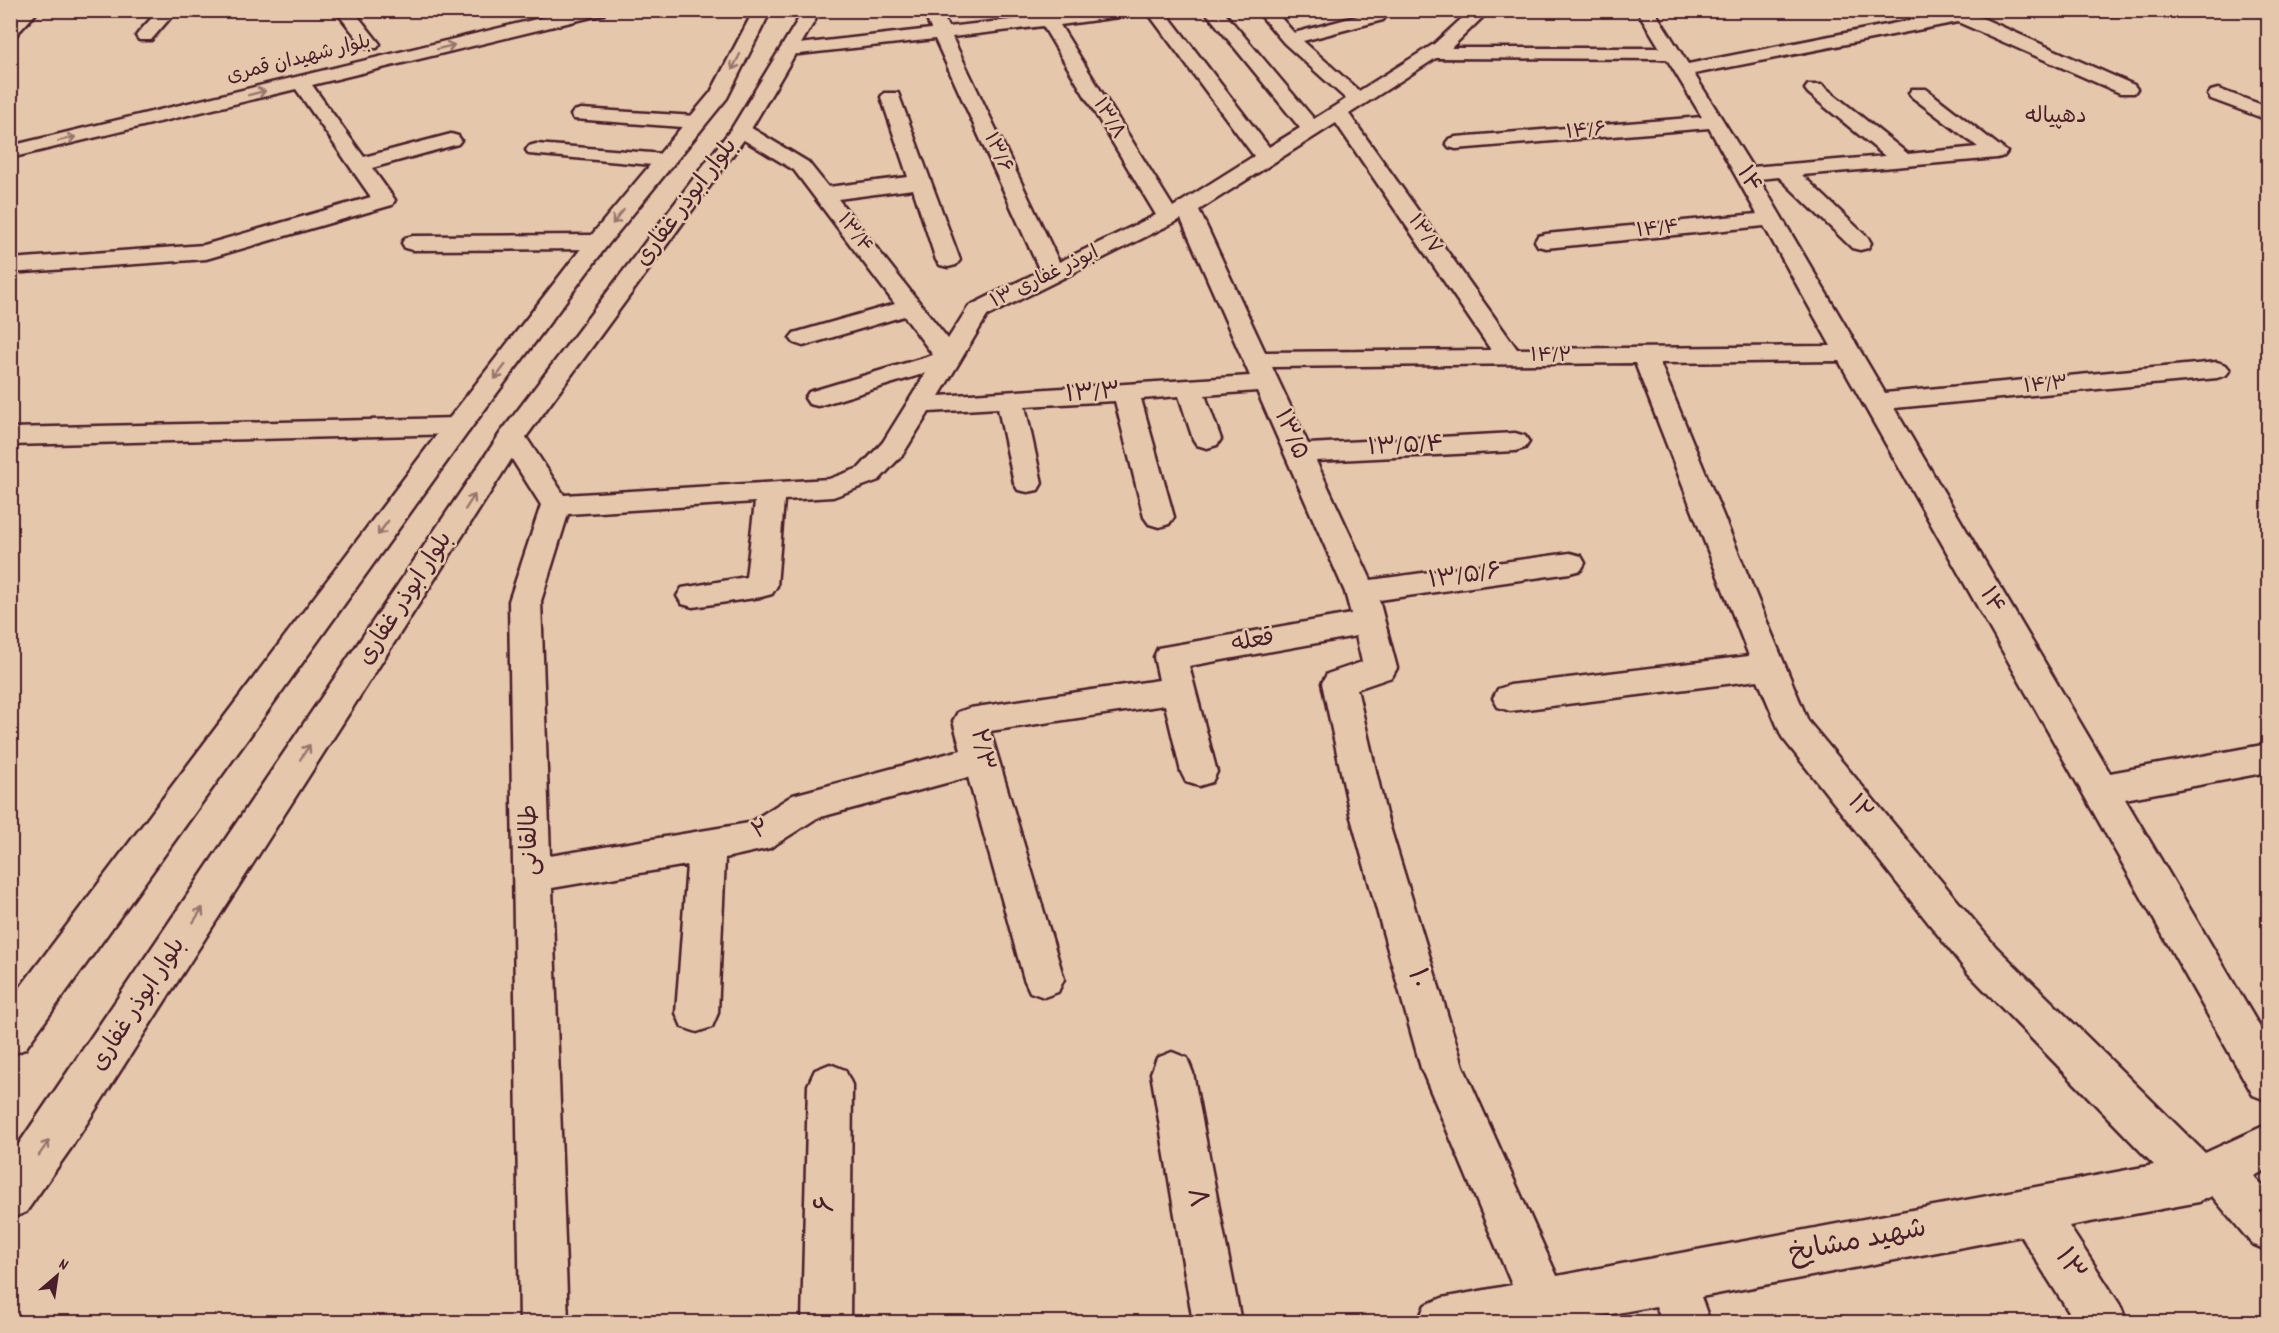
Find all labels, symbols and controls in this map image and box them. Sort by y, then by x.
street label: بلوار شهیدان قمری [224,29,374,91]
one-way arrow [437,41,456,53]
one-way arrow [730,53,741,71]
one-way arrow [247,86,266,98]
street label: ۱۳/۸ [1085,93,1131,145]
district label: دهپیاله [2025,102,2087,133]
street label: ۱۴/۶ [1565,116,1607,148]
street label: ۱۳/۶ [976,128,1018,178]
one-way arrow [58,132,77,144]
street label: بلوار ابوذر غفاری [627,132,747,274]
street label: ۱۴ [1727,160,1769,200]
street label: ۱۳/۴ [829,208,879,260]
one-way arrow [612,209,625,225]
street label: ۱۳/۷ [1400,209,1448,261]
street label: ۱۴/۴ [1635,214,1681,246]
street label: ۱۳ ابوذر غفاری [986,240,1104,316]
street label: ۱۴/۲ [1530,343,1572,371]
one-way arrow [493,363,506,379]
street label: ۱۴/۳ [2023,370,2069,402]
street label: ۱۳/۳ [1064,375,1122,413]
street label: ۱۳/۵ [1264,404,1316,466]
street label: ۱۳/۵/۴ [1367,428,1445,466]
one-way arrow [464,494,476,510]
one-way arrow [377,520,390,536]
street label: بلوار ابوذر غفاری [350,525,462,673]
street label: ۱۳/۵/۶ [1426,555,1504,599]
street label: ۱۴ [1970,581,2012,621]
street label: قعله [1229,622,1277,662]
street label: ۲/۳ [960,726,1002,774]
one-way arrow [299,744,311,761]
street label: ۱۲ [1838,788,1880,828]
street label: طالقانی [513,804,549,876]
street label: ۲ [747,812,775,850]
one-way arrow [192,907,204,924]
street label: بلوار ابوذر غفاری [83,931,195,1079]
street label: ۱۰ [1394,964,1438,994]
one-way arrow [38,1140,50,1157]
street label: ۸ [1174,1185,1216,1211]
street label: ۶ [808,1195,848,1213]
street label: شهید مشایخ [1786,1210,1930,1276]
street label: ۱۳ [2042,1241,2094,1291]
north arrow [27,1246,87,1306]
text: N [54,1253,72,1277]

